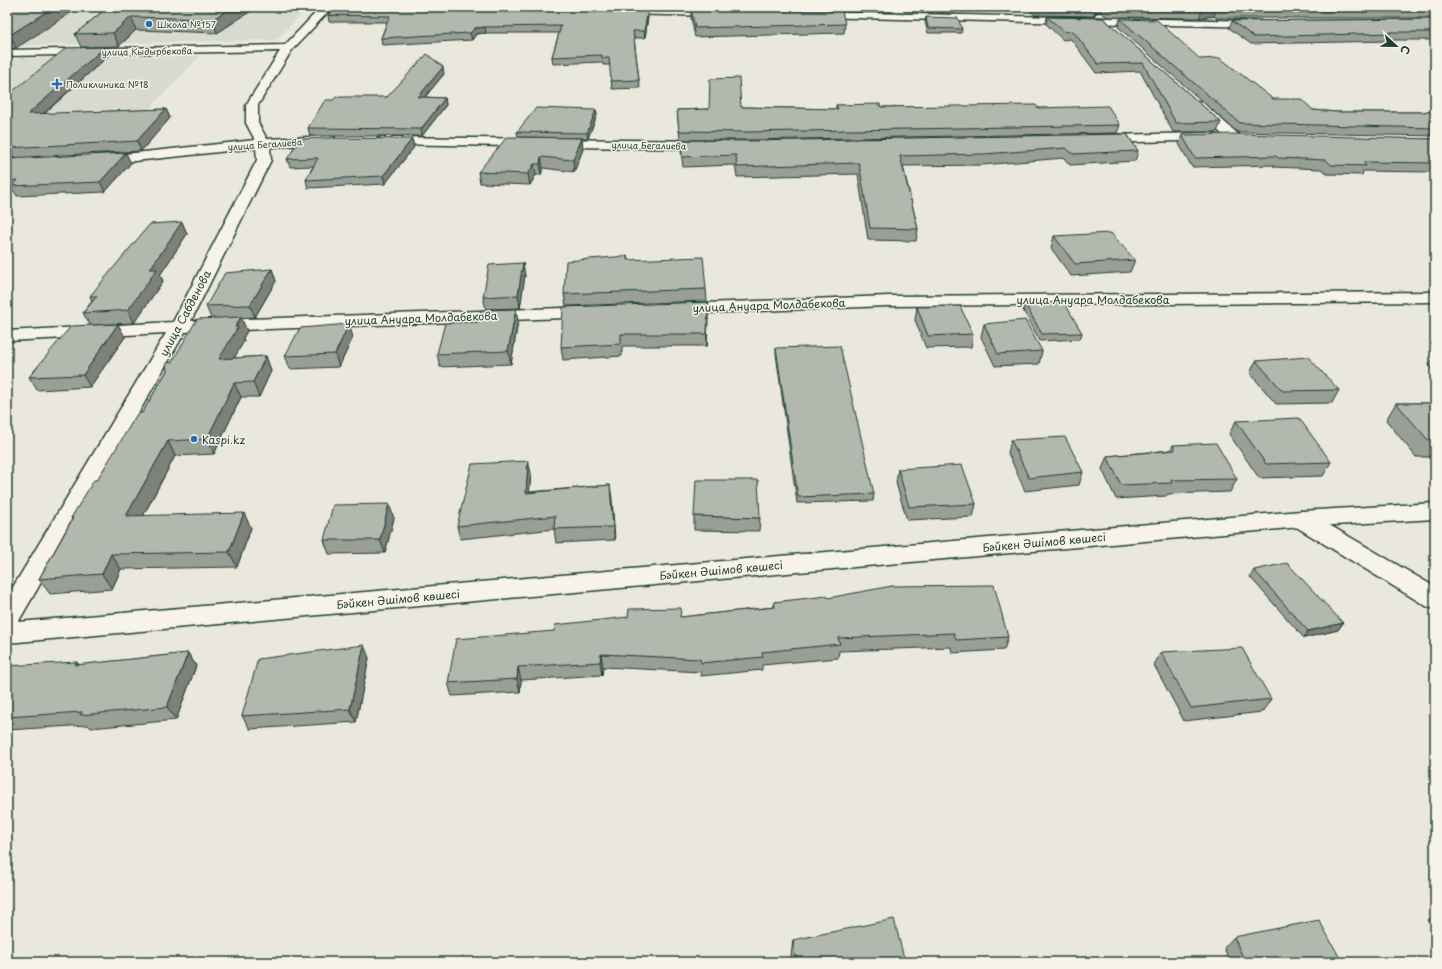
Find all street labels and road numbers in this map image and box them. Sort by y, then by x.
street label: улица Кыдырбекова [102,43,193,59]
street label: улица Бегалиева [227,134,303,154]
street label: улица Бегалиева [611,137,687,153]
street label: улица Сабденова [155,267,215,359]
street label: улица Ануара Молдабекова [1016,291,1170,308]
street label: улица Ануара Молдабекова [692,294,846,316]
street label: улица Ануара Молдабекова [344,307,498,329]
street label: Бәйкен Әшімов көшесі [982,528,1106,556]
street label: Бәйкен Әшімов көшесі [659,556,783,584]
street label: Бәйкен Әшімов көшесі [336,585,460,613]

